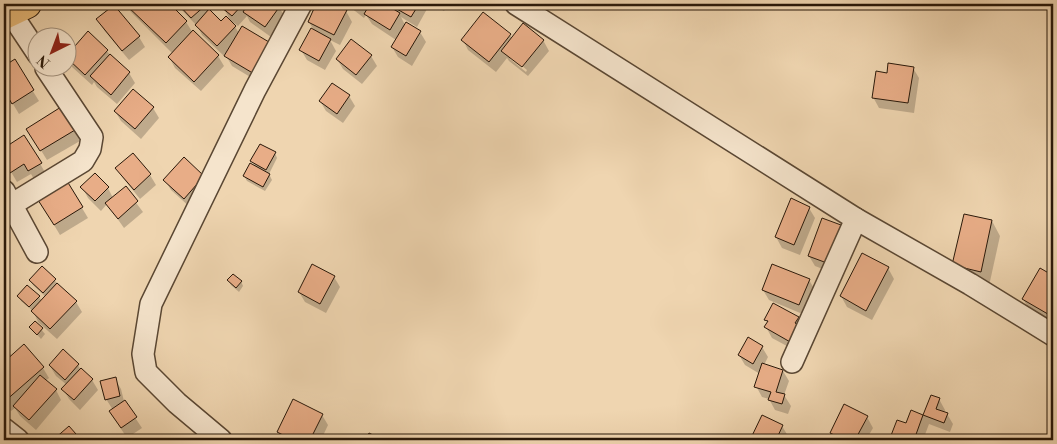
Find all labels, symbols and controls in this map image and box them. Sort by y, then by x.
north arrow [28,28,78,78]
text: N [34,51,54,71]

